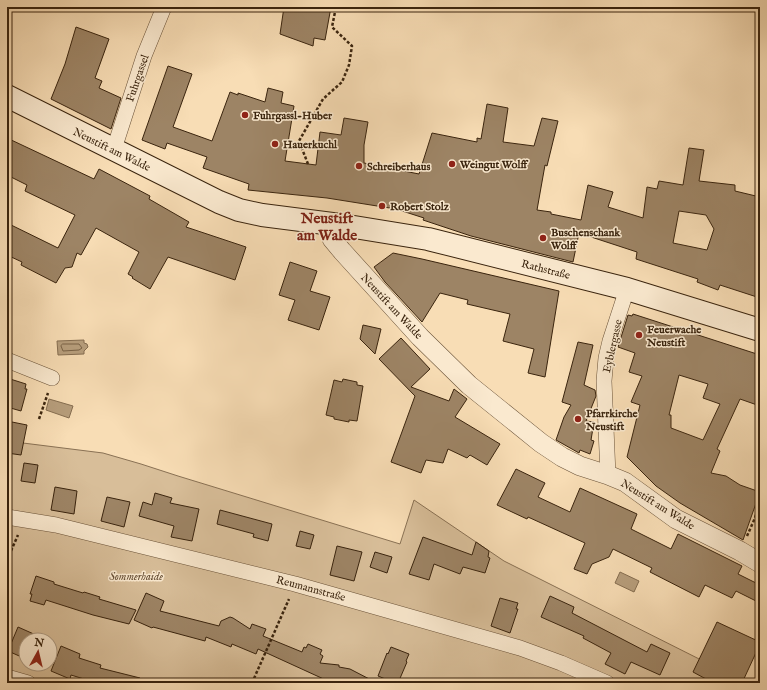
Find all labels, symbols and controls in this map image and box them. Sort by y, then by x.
street label: Fuhrgassel [123,53,153,104]
place label: Fuhrgassl-Huber [253,109,333,123]
marker: Fuhrgassl-Huber [240,110,250,120]
street label: Neustift am Walde [70,125,153,175]
place label: Hauerkuchl [283,138,338,152]
marker: Hauerkuchl [270,139,280,149]
place label: Weingut Wolff [459,158,528,172]
marker: Weingut Wolff [447,159,457,169]
place label: Schreiberhaus [367,160,430,174]
marker: Schreiberhaus [354,161,364,171]
place label: Robert Stolz [390,200,450,214]
marker: Robert Stolz [377,201,387,211]
district label: Neustift am Walde [297,209,357,245]
place label: Buschenschank Wolff [550,226,621,253]
marker: Buschenschank Wolff [538,233,548,243]
street label: Rathstraße [520,257,572,283]
street label: Neustift am Walde [357,271,425,342]
street label: Eyblergasse [600,318,626,374]
place label: Feuerwache Neustift [646,323,701,350]
marker: Feuerwache Neustift [634,330,644,340]
place label: Pfarrkirche Neustift [585,407,638,434]
marker: Pfarrkirche Neustift [573,414,583,424]
street label: Neustift am Walde [618,476,697,533]
park label: Sommerhaide [109,570,163,584]
street label: Reumannstraße [275,573,347,605]
north arrow [18,632,58,672]
text: N [33,635,45,651]

